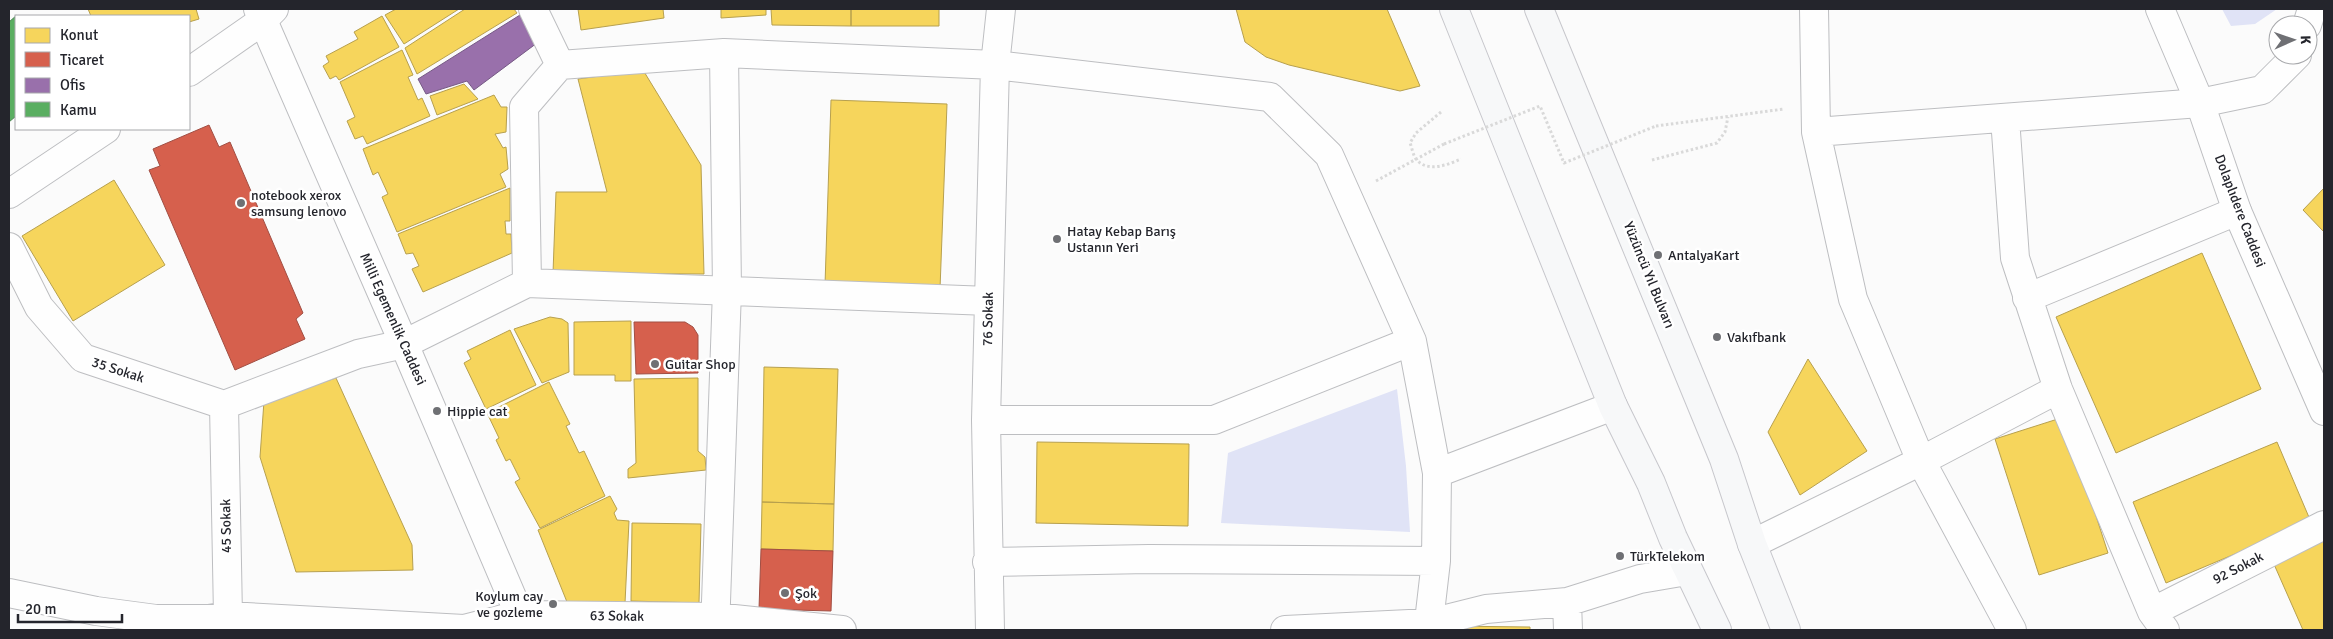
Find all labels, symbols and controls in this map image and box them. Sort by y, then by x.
legend [15,15,190,130]
north arrow [2268,15,2318,65]
text: Konut [60,26,98,44]
text: K [2297,35,2314,45]
text: Ticaret [60,51,104,69]
text: Ofis [60,76,86,94]
text: Kamu [60,101,97,119]
street label: Dolaplıdere Caddesi [2211,152,2269,270]
place label: notebook xerox samsung lenovo [251,187,347,220]
marker: notebook xerox samsung lenovo [235,197,247,209]
street label: Yüzüncü Yıl Bulvarı [1620,219,1678,331]
place label: Hatay Kebap Barış Ustanın Yeri [1067,223,1176,256]
marker: Hatay Kebap Barış Ustanın Yeri [1051,233,1063,245]
place label: AntalyaKart [1668,247,1739,264]
marker: AntalyaKart [1652,249,1664,261]
street label: Milli Egemenlik Caddesi [356,250,430,388]
street label: 76 Sokak [979,292,997,346]
place label: Vakıfbank [1727,329,1786,346]
marker: Vakıfbank [1711,331,1723,343]
street label: 35 Sokak [90,354,146,386]
place label: Guitar Shop [665,356,736,373]
marker: Guitar Shop [649,358,661,370]
place label: Hippie cat [447,403,508,420]
marker: Hippie cat [431,405,443,417]
street label: 45 Sokak [217,499,235,553]
place label: TürkTelekom [1630,548,1705,565]
street label: 92 Sokak [2210,548,2266,588]
marker: TürkTelekom [1614,550,1626,562]
place label: Şok [795,585,817,602]
marker: Şok [779,587,791,599]
place label: Koylum cay ve gozleme [475,588,543,621]
scale bar [18,592,121,624]
marker: Koylum cay ve gozleme [547,598,559,610]
text: 20 m [25,600,56,618]
street label: 63 Sokak [590,607,644,625]

